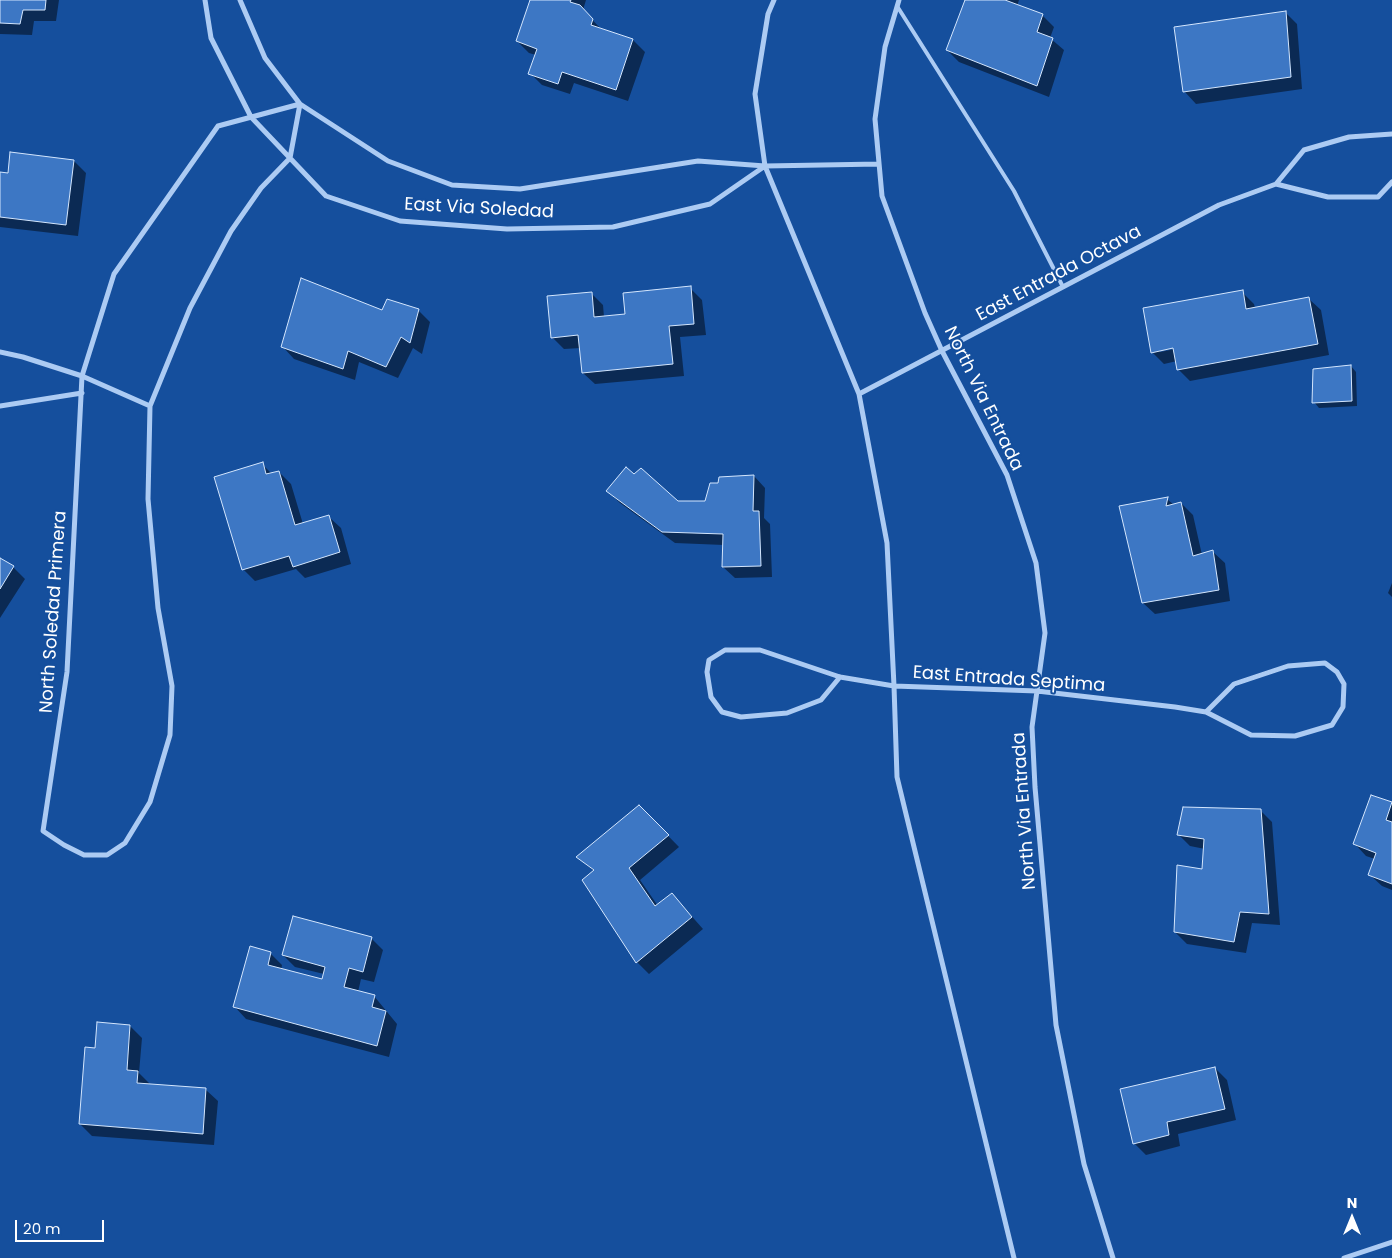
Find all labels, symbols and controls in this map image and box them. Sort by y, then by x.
street label: East Via Soledad [404,194,554,224]
street label: East Entrada Octava [973,221,1145,327]
street label: North Via Entrada [939,323,1027,475]
street label: North Soledad Primera [36,510,72,714]
street label: East Entrada Septima [912,662,1106,698]
street label: North Via Entrada [1009,732,1041,890]
north arrow [1327,1193,1377,1243]
text: N [1347,1193,1357,1213]
scale bar [18,1210,106,1242]
text: 20 m [23,1218,61,1239]

